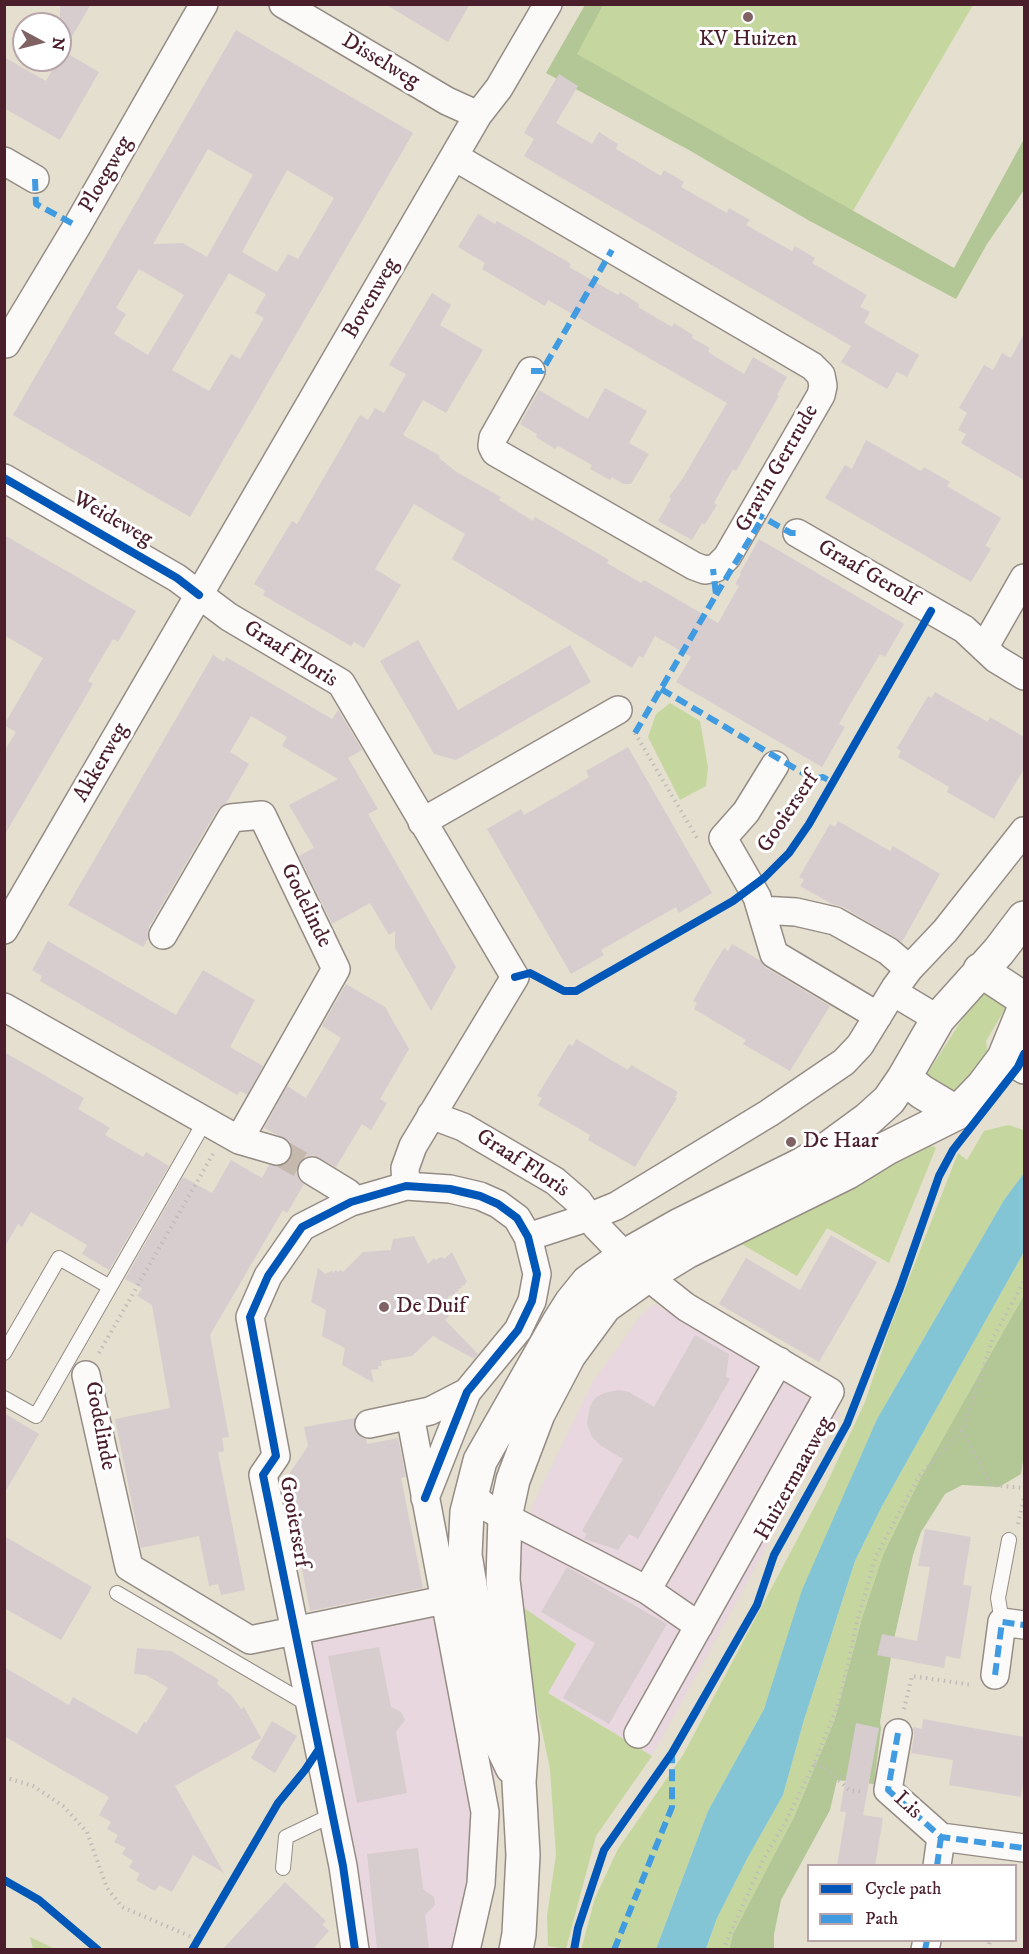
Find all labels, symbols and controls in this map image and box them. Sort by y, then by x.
marker: KV Huizen [741,10,755,24]
north arrow [12,12,72,72]
place label: KV Huizen [699,27,797,53]
street label: Disselweg [336,28,424,96]
text: N [47,36,69,52]
street label: Ploegweg [75,132,139,218]
street label: Bovenweg [338,254,406,344]
street label: Gravin Gertrude [731,400,825,538]
street label: Weideweg [67,487,157,553]
street label: Graaf Gerolf [812,535,922,613]
street label: Graaf Floris [238,616,342,694]
street label: Akkerweg [69,719,135,807]
street label: Gooierserf [753,768,825,858]
street label: Godelinde [273,860,337,952]
street label: Graaf Floris [470,1124,574,1204]
place label: De Haar [803,1129,879,1155]
marker: De Haar [784,1135,798,1149]
place label: De Duif [396,1294,466,1320]
marker: De Duif [377,1300,391,1314]
street label: Godelinde [77,1379,121,1473]
street label: Huizermaatweg [750,1413,840,1545]
street label: Gooierserf [272,1475,314,1569]
street label: Lis [887,1787,927,1825]
legend [807,1864,1017,1942]
text: Cycle path [865,1878,942,1900]
text: Path [865,1908,898,1930]

